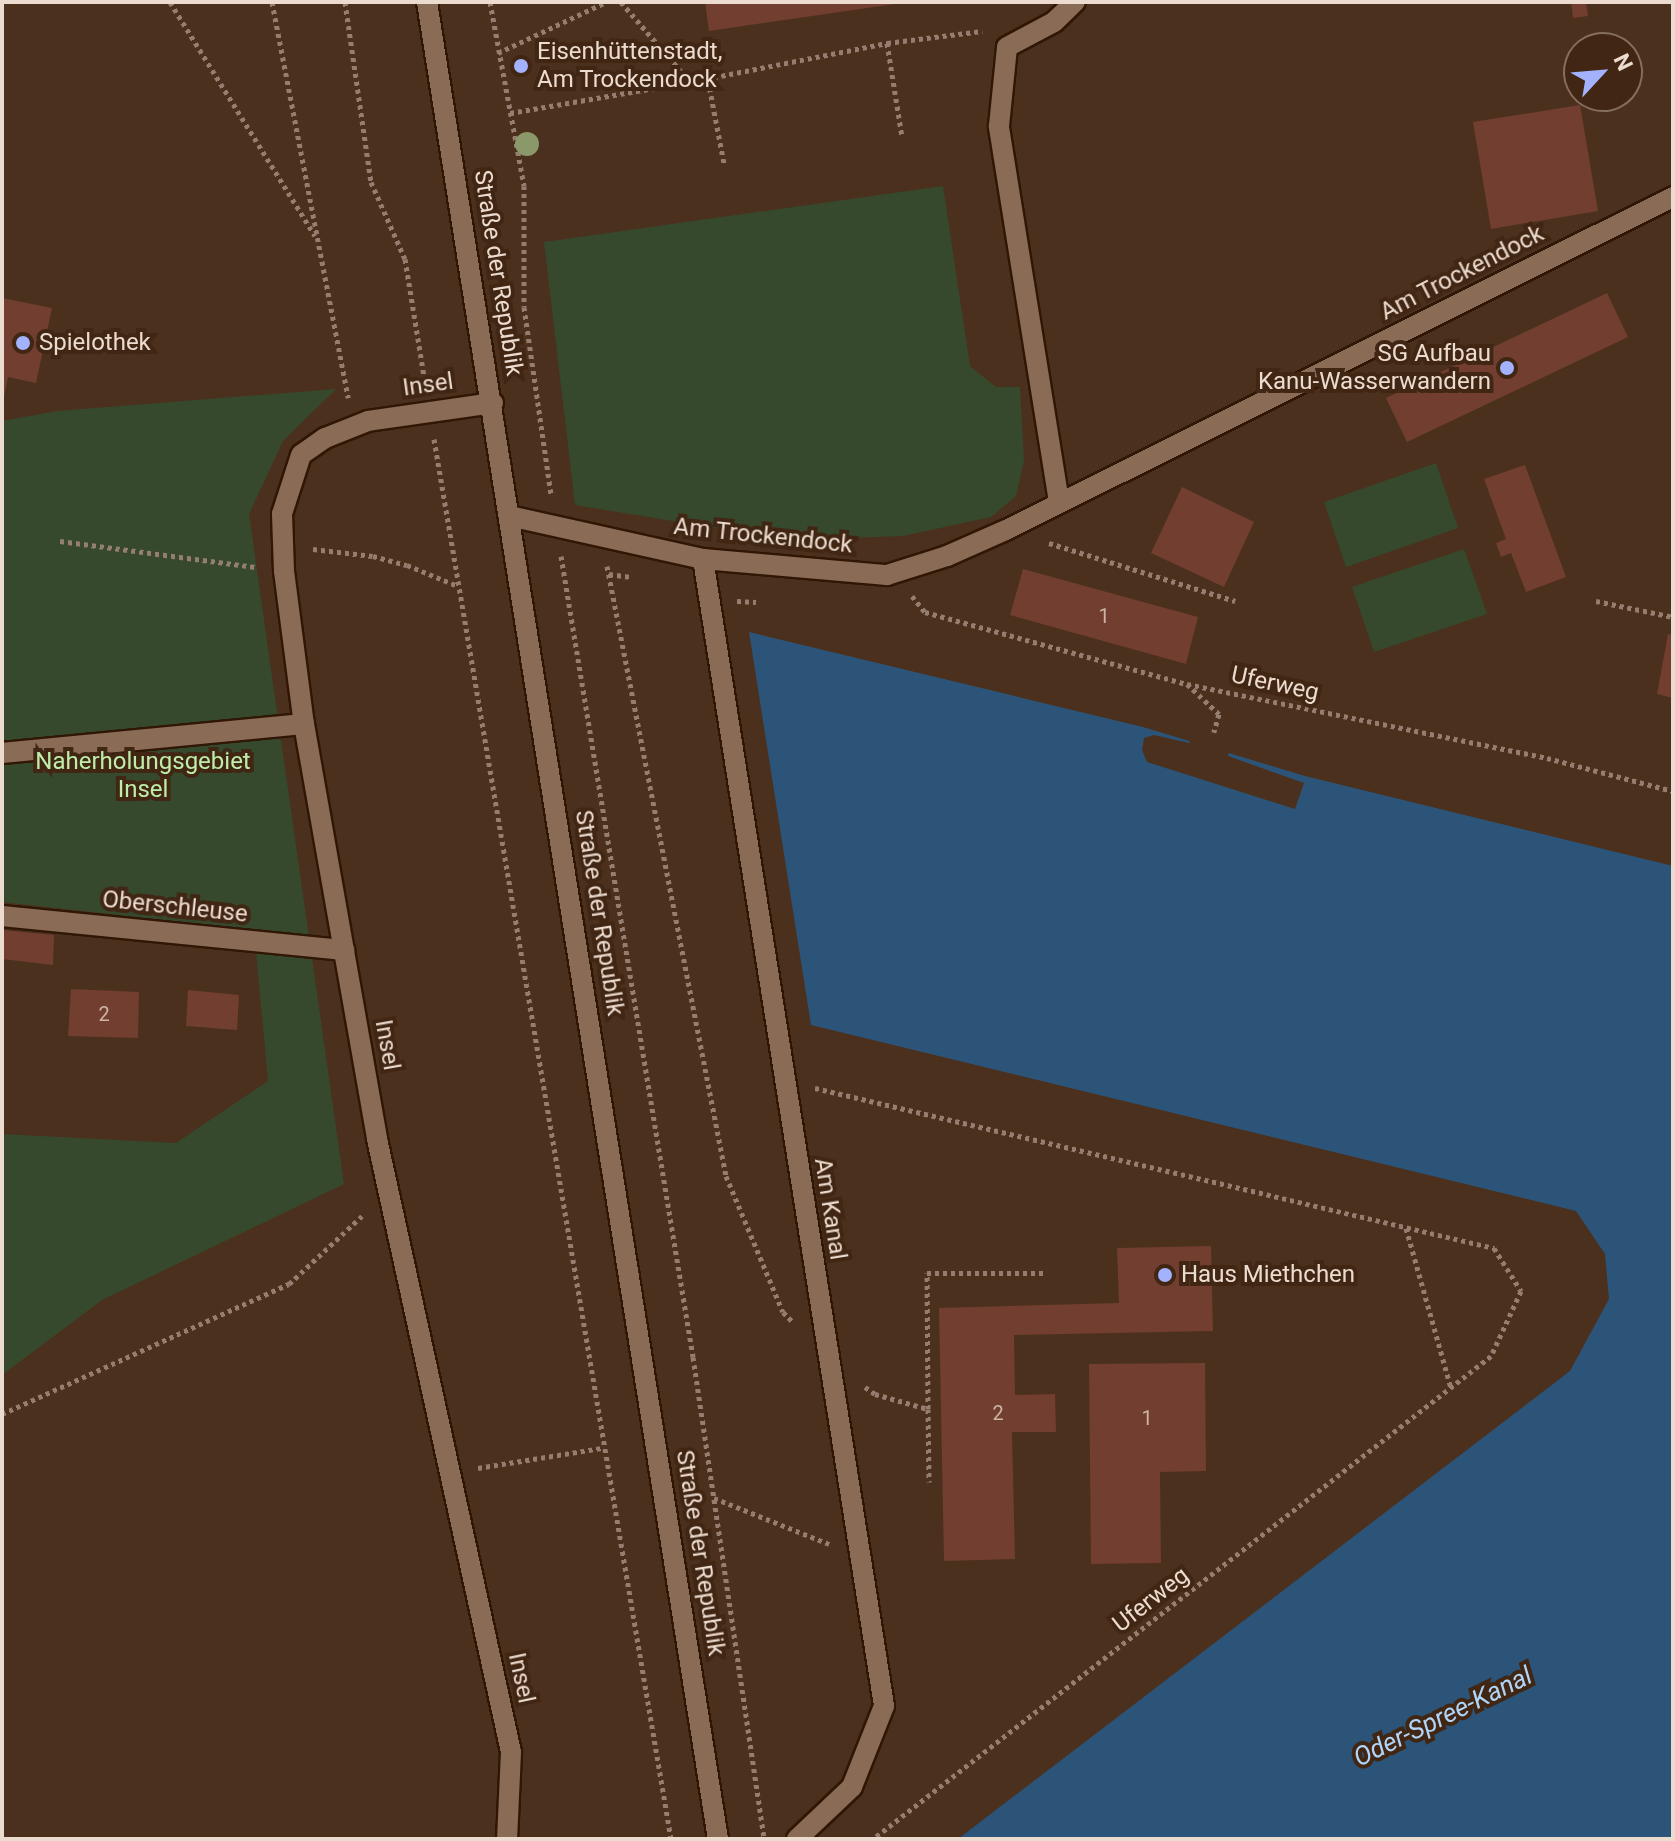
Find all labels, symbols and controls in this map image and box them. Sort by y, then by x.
north arrow [1563,32,1643,112]
place label: Eisenhüttenstadt, Am Trockendock [537,38,722,94]
text: N [1609,50,1638,75]
marker: Eisenhüttenstadt, Am Trockendock [512,57,530,75]
street label: Straße der Republik [468,168,528,378]
street label: Am Trockendock [1375,219,1549,327]
place label: Spielothek [39,329,151,357]
marker: Spielothek [14,334,32,352]
place label: SG Aufbau Kanu-Wasserwandern [1258,340,1491,396]
marker: SG Aufbau Kanu-Wasserwandern [1498,359,1516,377]
street label: Insel [401,367,455,403]
street label: Am Trockendock [672,512,854,560]
house number: 1 [1098,604,1110,628]
street label: Uferweg [1229,661,1321,707]
park label: Naherholungsgebiet Insel [35,748,251,804]
street label: Straße der Republik [569,808,629,1018]
street label: Oberschleuse [101,885,249,929]
house number: 2 [98,1002,110,1026]
street label: Insel [368,1018,406,1072]
street label: Am Kanal [808,1156,852,1262]
place label: Haus Miethchen [1181,1261,1355,1289]
marker: Haus Miethchen [1156,1266,1174,1284]
house number: 2 [992,1401,1004,1425]
house number: 1 [1141,1406,1153,1430]
street label: Straße der Republik [670,1448,730,1658]
street label: Uferweg [1107,1561,1195,1639]
street label: Insel [502,1650,540,1706]
water label: Oder-Spree-Kanal [1349,1660,1537,1774]

